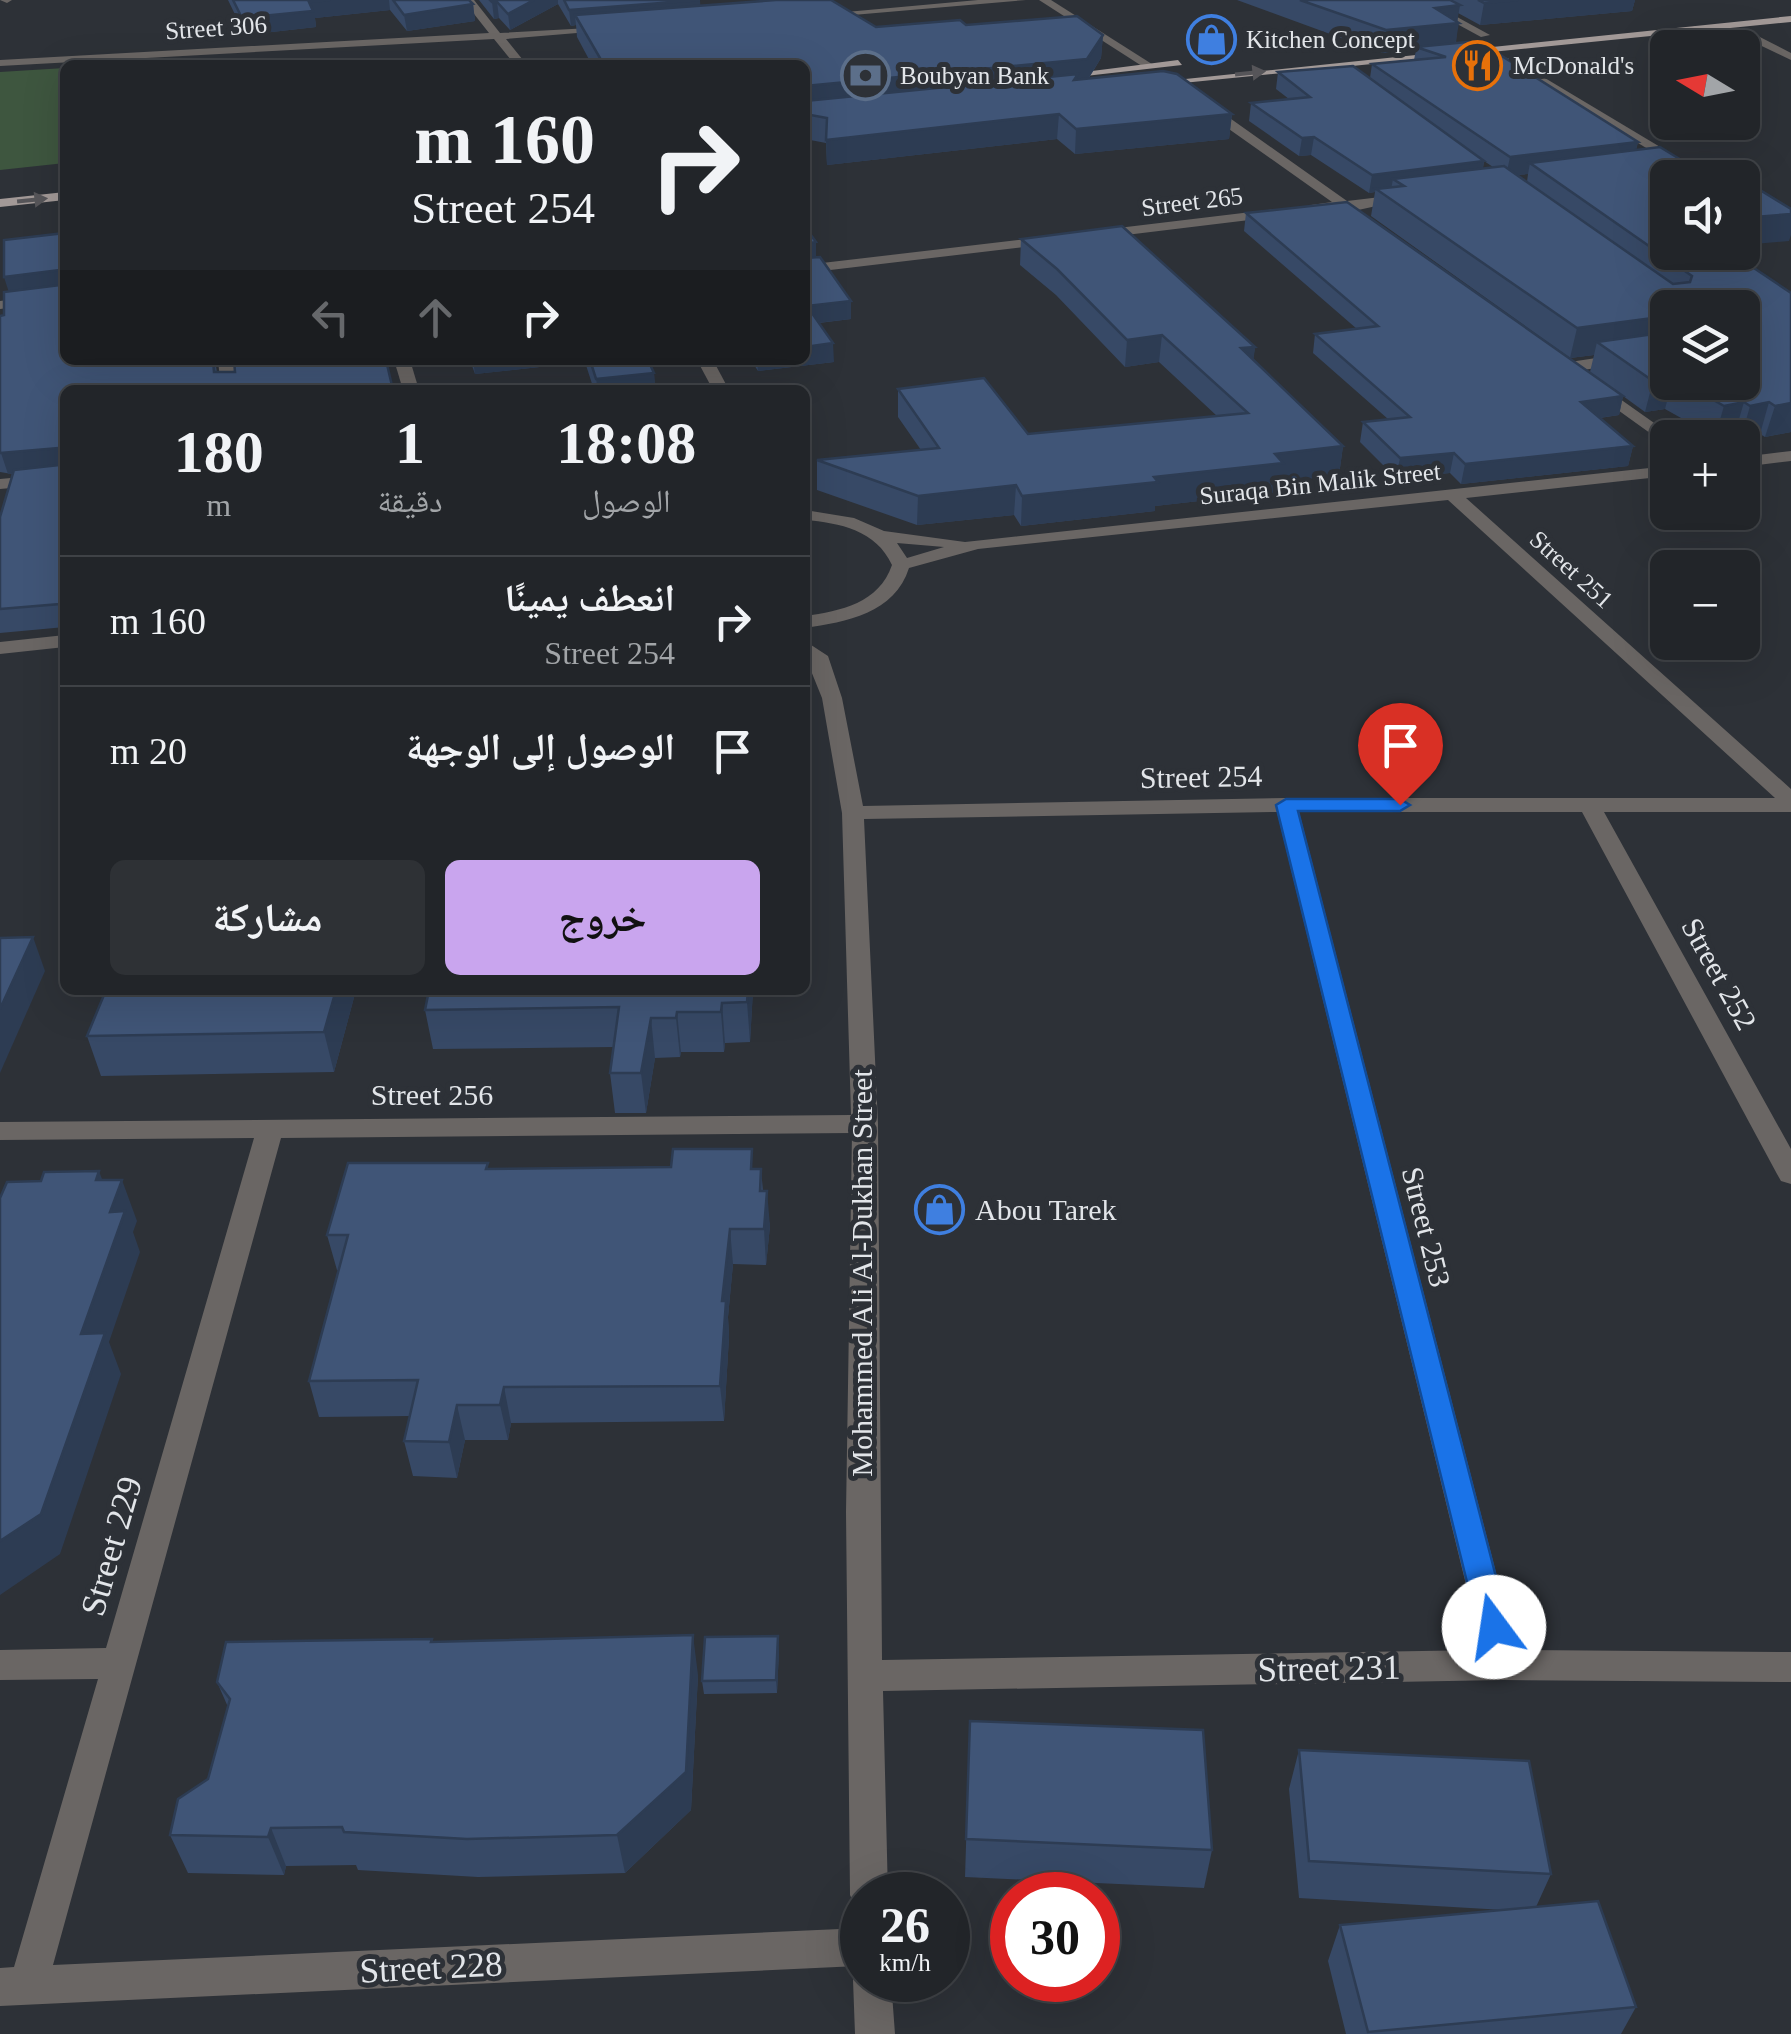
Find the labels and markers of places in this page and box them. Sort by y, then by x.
shop icon: Kitchen Concept [1185,13,1237,65]
place label: Kitchen Concept [1246,26,1415,53]
restaurant icon: McDonald's [1452,39,1504,91]
bank icon: Boubyan Bank [839,49,891,101]
place label: McDonald's [1513,52,1634,79]
place label: Boubyan Bank [900,62,1050,89]
pin [1358,703,1443,806]
shop icon: Abou Tarek [914,1184,966,1236]
place label: Abou Tarek [975,1193,1116,1226]

